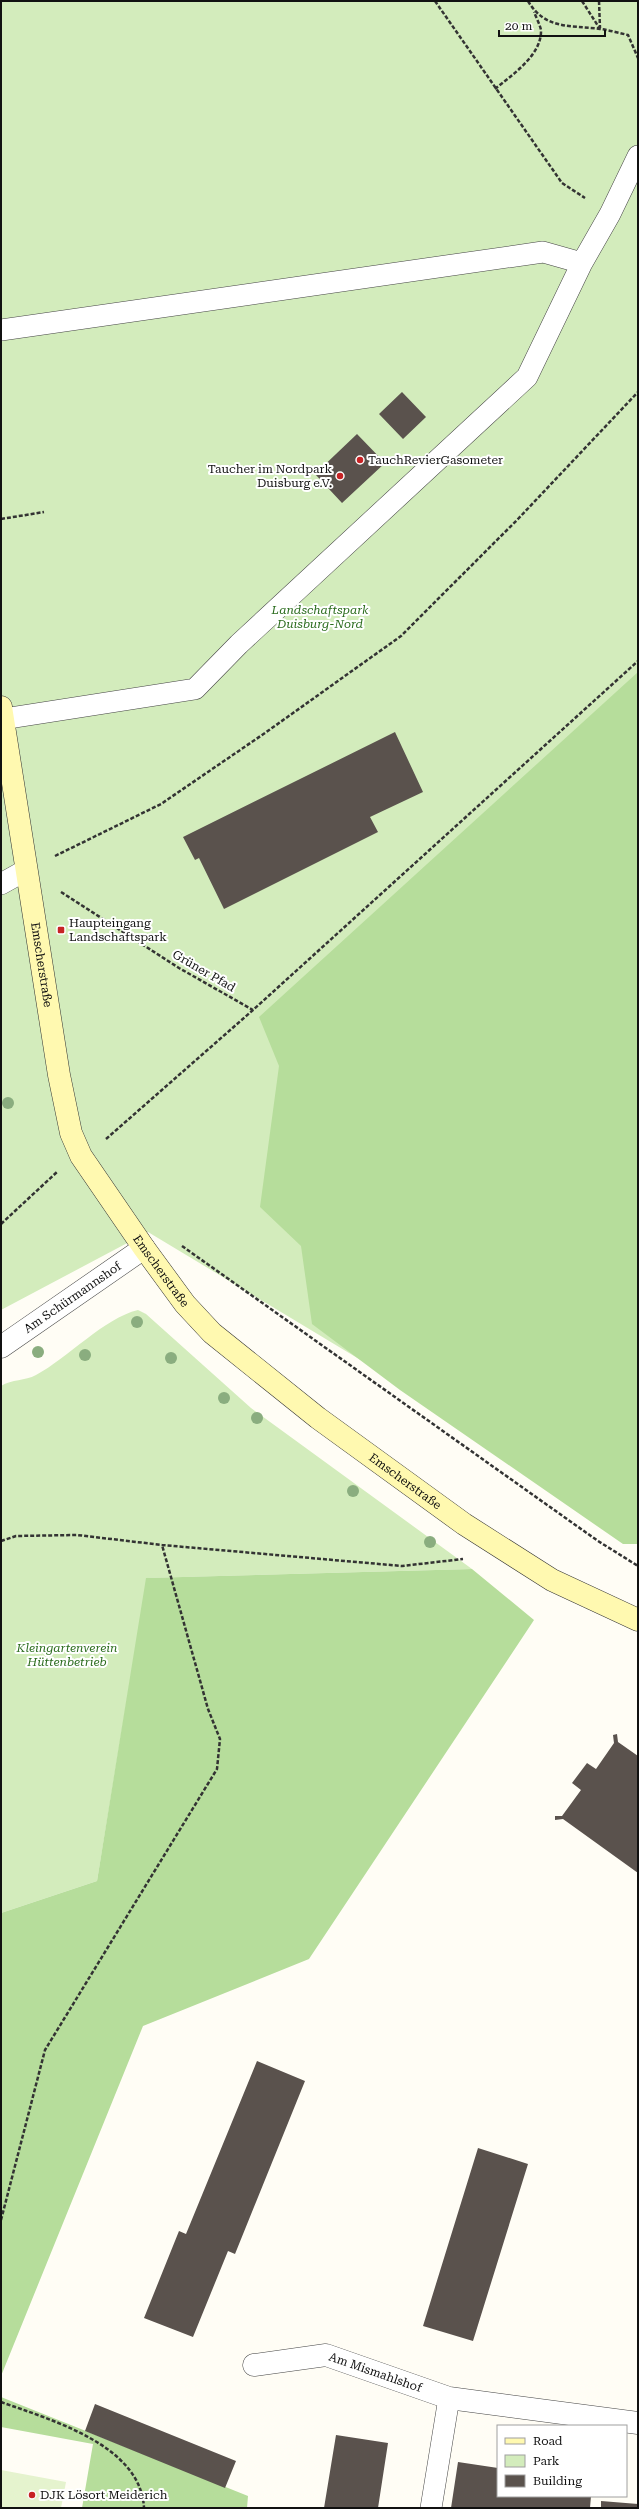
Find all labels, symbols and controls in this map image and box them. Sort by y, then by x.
scale bar [499,12,605,38]
text: 20 m [505,19,532,33]
place label: TauchRevierGasometer [368,453,503,467]
marker: TauchRevierGasometer [355,455,365,465]
place label: Taucher im Nordpark Duisburg e.V. [208,462,332,490]
marker: Taucher im Nordpark Duisburg e.V. [335,471,345,481]
park label: Landschaftspark Duisburg-Nord [271,603,369,631]
place label: Haupteingang Landschaftspark [69,916,167,944]
street label: Emscherstraße [28,921,55,1009]
marker: Haupteingang Landschaftspark [56,925,66,935]
street label: Grüner Pfad [170,947,238,995]
street label: Emscherstraße [130,1232,192,1310]
street label: Am Schürmannshof [21,1259,124,1336]
street label: Emscherstraße [366,1450,444,1512]
park label: Kleingartenverein Hüttenbetrieb [16,1641,117,1669]
street label: Am Mismahlshof [327,2350,424,2395]
legend [497,2425,627,2497]
text: Road [533,2434,563,2448]
text: Park [533,2454,560,2468]
text: Building [533,2474,582,2488]
place label: DJK Lösort Meiderich [40,2488,168,2502]
marker: DJK Lösort Meiderich [27,2490,37,2500]

